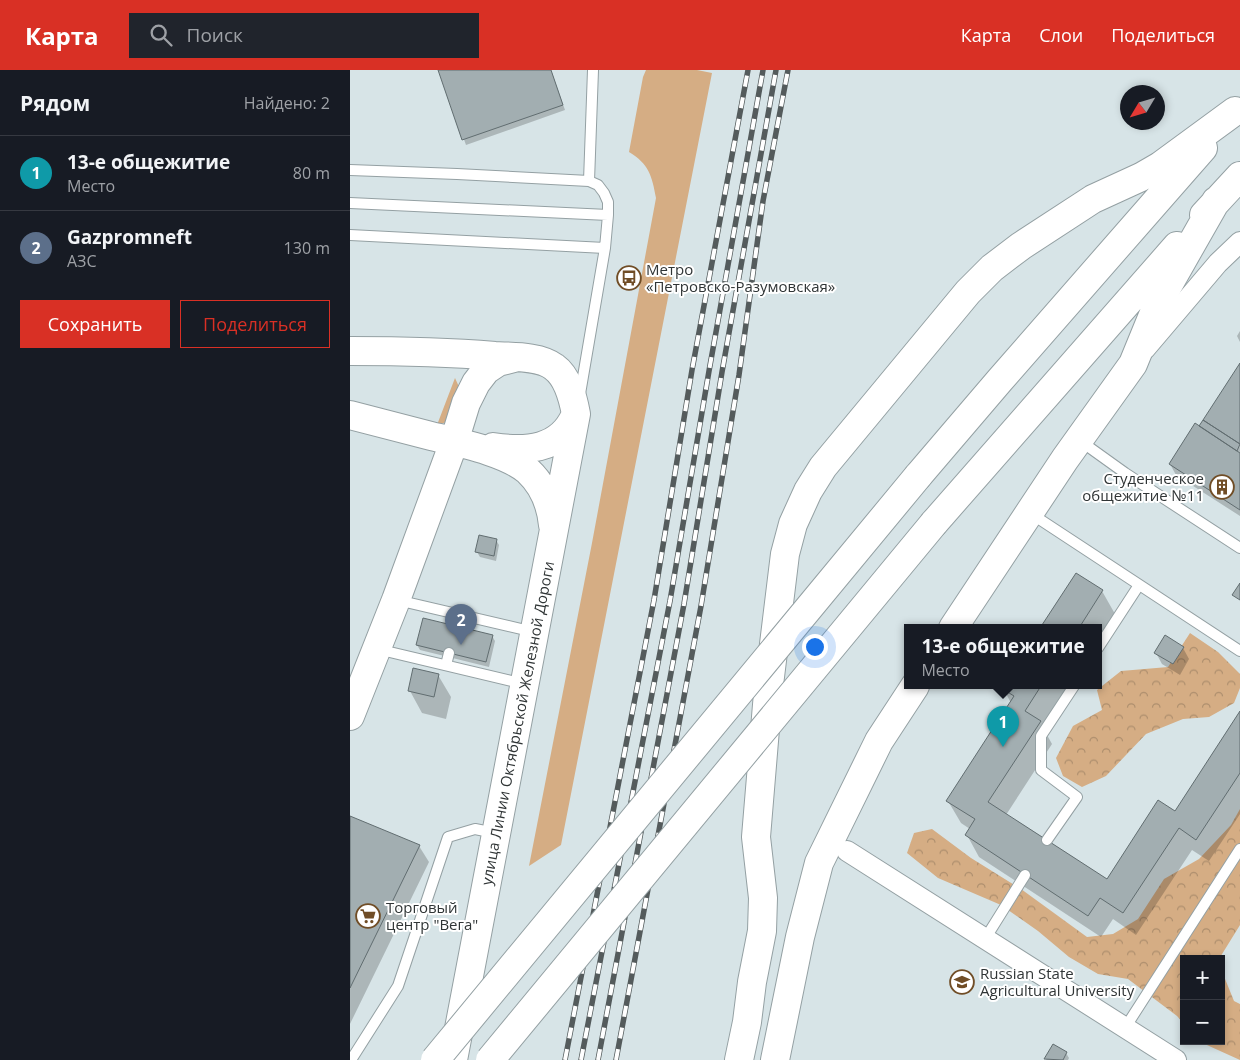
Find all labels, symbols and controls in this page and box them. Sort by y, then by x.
search box [129,13,479,58]
text: Карта [25,19,99,52]
icon: search [147,21,175,49]
text: Поиск [187,22,243,48]
text: Карта [961,23,1011,47]
text: Слои [1039,23,1083,47]
text: Поделиться [1111,23,1215,47]
north arrow [1120,85,1165,130]
text: Рядом [20,89,90,117]
text: Найдено: 2 [244,92,330,114]
text: 13-е общежитие [67,149,230,175]
text: 1 [31,162,41,184]
text: 80 m [293,162,330,184]
text: Место [67,175,115,197]
text: Gazpromneft [67,224,192,250]
text: 2 [31,237,41,259]
text: 130 m [284,237,330,259]
text: АЗС [67,250,97,272]
place label: Метро «Петровско-Разумовская» [646,259,835,296]
bus stop icon: Метро «Петровско-Разумовская» [616,265,642,291]
button: Сохранить [20,300,170,348]
button: Поделиться [180,300,330,348]
place label: Студенческое общежитие №11 [1082,468,1204,505]
building icon: Студенческое общежитие №11 [1209,474,1235,500]
street label: улица Линии Октябрьской Железной Дороги [476,559,558,887]
pin: 2 [445,604,477,645]
popup [904,624,1102,689]
text: 13-е общежитие [921,633,1085,659]
your location [802,634,828,660]
text: Место [921,659,970,681]
pin: 1 [987,706,1019,747]
place label: Торговый центр "Вега" [386,897,478,934]
supermarket icon: Торговый центр "Вега" [355,903,381,929]
map controls [1180,955,1225,1045]
button: + [1180,955,1225,1000]
place label: Russian State Agricultural University [980,963,1135,1000]
school or university icon: Russian State Agricultural University [949,969,975,995]
button: − [1180,1000,1225,1045]

